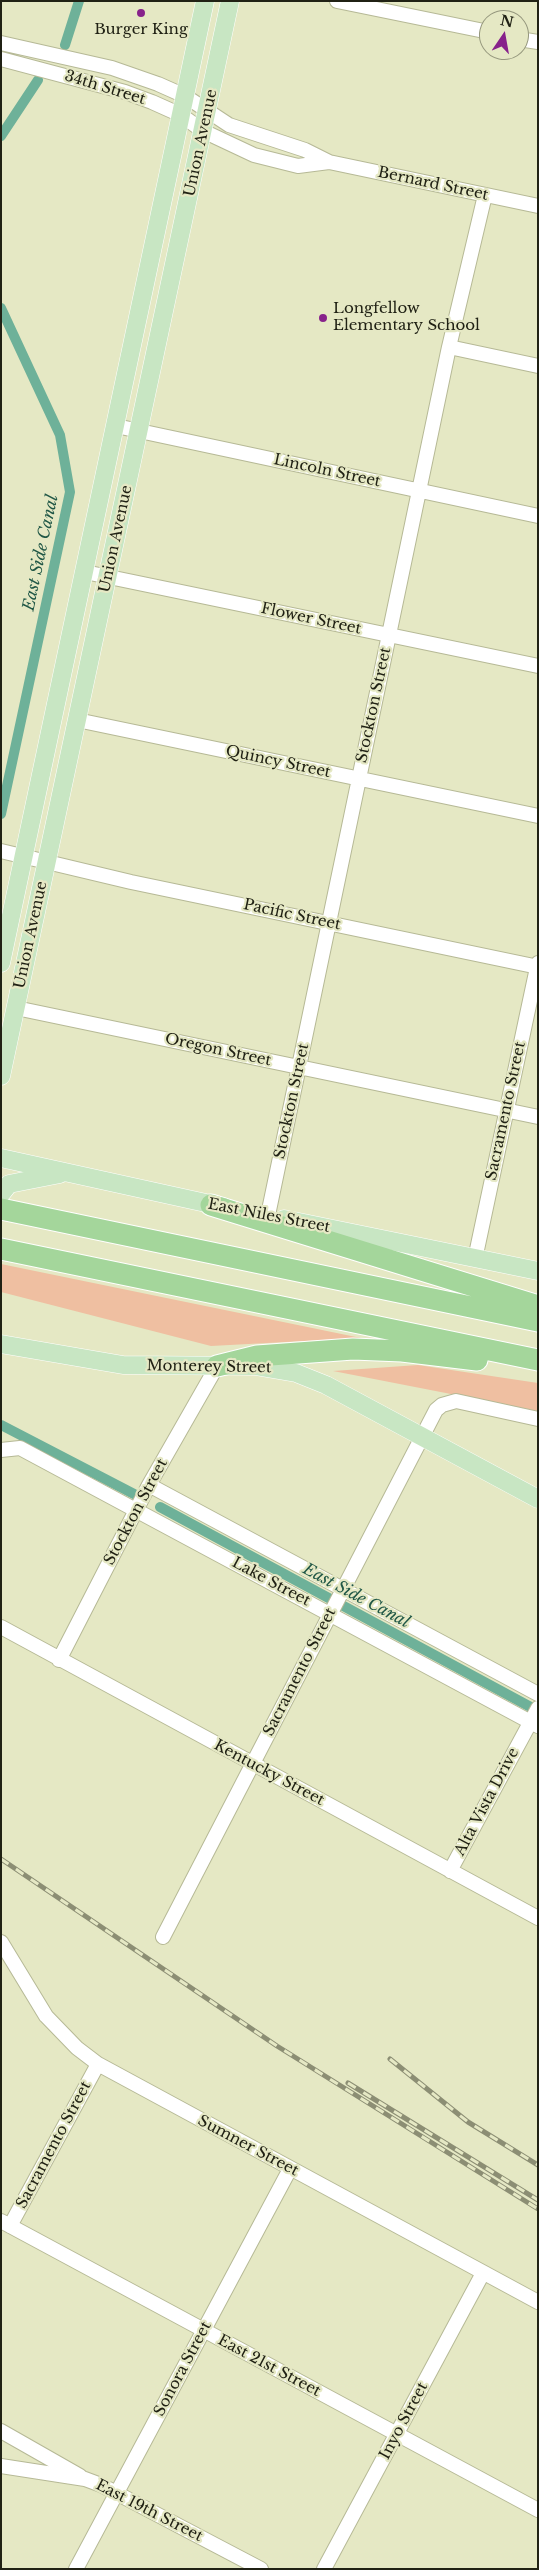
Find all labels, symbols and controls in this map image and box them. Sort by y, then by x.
marker: Burger King [135,7,147,19]
north arrow [479,10,529,60]
text: N [499,11,515,31]
place label: Burger King [94,21,188,39]
street label: 34th Street [62,67,148,109]
street label: Union Avenue [181,88,221,198]
street label: Bernard Street [376,164,490,204]
place label: Longfellow Elementary School [333,300,480,335]
marker: Longfellow Elementary School [317,312,329,324]
street label: Lincoln Street [272,451,382,491]
street label: Union Avenue [96,484,136,594]
water label: East Side Canal [19,493,63,613]
street label: Flower Street [259,600,363,638]
street label: Stockton Street [353,646,395,764]
street label: Quincy Street [224,742,332,782]
street label: Union Avenue [11,880,51,990]
street label: Pacific Street [242,896,342,934]
street label: Oregon Street [163,1030,273,1070]
street label: Sacramento Street [482,1040,530,1182]
street label: Stockton Street [271,1042,313,1160]
street label: East Niles Street [206,1195,332,1237]
street label: Monterey Street [146,1357,272,1377]
street label: Stockton Street [100,1456,172,1568]
street label: Lake Street [229,1554,313,1610]
water label: East Side Canal [299,1560,413,1632]
street label: Sacramento Street [260,1605,340,1739]
street label: Kentucky Street [211,1736,327,1810]
street label: Alta Vista Drive [451,1745,523,1859]
street label: Sacramento Street [13,2078,95,2212]
street label: Sumner Street [195,2112,301,2180]
street label: Sonora Street [151,2319,215,2419]
street label: East 21st Street [215,2331,323,2401]
street label: Inyo Street [376,2379,432,2463]
street label: East 19th Street [92,2476,206,2546]

